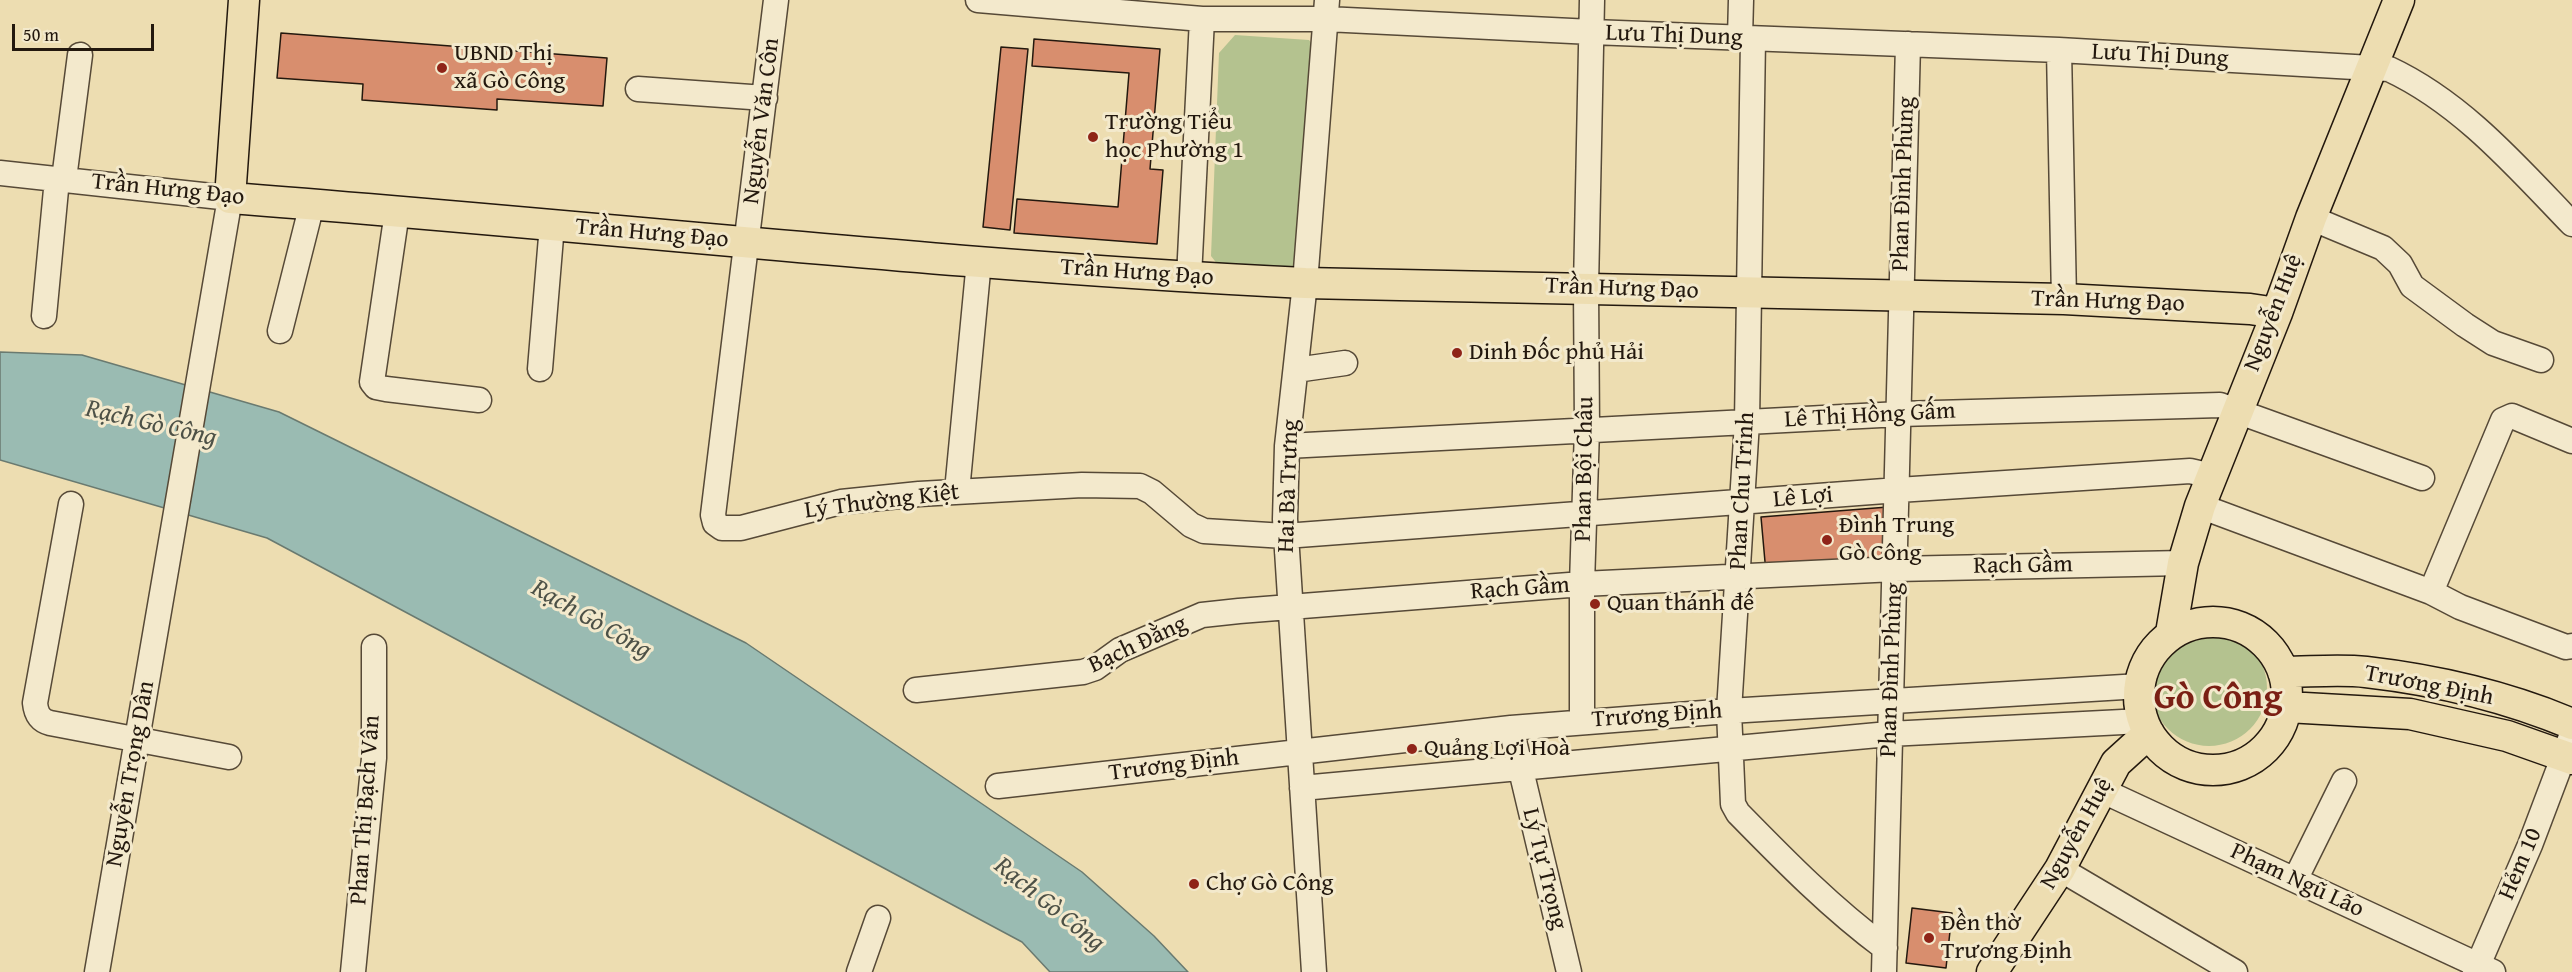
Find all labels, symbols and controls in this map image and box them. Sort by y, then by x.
scale bar [15,12,158,50]
street label: Lưu Thị Dung [1605,19,1743,53]
text: 50 m [23,21,59,48]
street label: Nguyễn Văn Côn [738,36,786,206]
street label: Lưu Thị Dung [2091,38,2229,74]
place label: UBND Thị xã Gò Công [454,40,565,96]
marker: UBND Thị xã Gò Công [435,61,449,75]
street label: Phan Đình Phùng [1887,96,1921,272]
place label: Trường Tiểu học Phường 1 [1105,109,1244,165]
marker: Trường Tiểu học Phường 1 [1086,130,1100,144]
street label: Trần Hưng Đạo [90,168,246,212]
street label: Trần Hưng Đạo [574,213,730,255]
street label: Nguyễn Huệ [2239,251,2309,375]
street label: Trần Hưng Đạo [1059,253,1215,293]
street label: Trần Hưng Đạo [1545,272,1699,306]
street label: Trần Hưng Đạo [2031,285,2185,319]
place label: Dinh Đốc phủ Hải [1469,339,1644,367]
marker: Dinh Đốc phủ Hải [1450,346,1464,360]
water label: Rạch Gò Công [82,394,220,454]
street label: Phan Bội Châu [1569,396,1601,542]
street label: Lê Thị Hồng Gấm [1784,397,1956,435]
street label: Phan Chu Trinh [1724,411,1762,571]
street label: Hai Bà Trưng [1272,419,1306,553]
street label: Lý Thường Kiệt [803,478,961,526]
street label: Lê Lợi [1772,481,1834,515]
place label: Đình Trung Gò Công [1839,512,1954,568]
marker: Đình Trung Gò Công [1820,533,1834,547]
street label: Rạch Gầm [1973,551,2073,581]
street label: Rạch Gầm [1469,571,1571,607]
water label: Rạch Gò Công [525,573,657,667]
street label: Phan Đình Phùng [1875,582,1909,758]
place label: Quan thánh đế [1607,590,1754,618]
marker: Quan thánh đế [1588,597,1602,611]
street label: Bạch Đằng [1084,610,1192,680]
street label: Trương Định [2362,659,2496,713]
district label: Gò Công [2154,677,2282,721]
street label: Nguyễn Trọng Dân [100,679,162,869]
street label: Trương Định [1591,697,1723,735]
street label: Phan Thị Bạch Vân [345,714,387,906]
place label: Quảng Lợi Hoà [1424,735,1570,763]
marker: Quảng Lợi Hoà [1405,742,1419,756]
street label: Trương Định [1107,744,1241,788]
street label: Nguyễn Huệ [2035,773,2119,895]
street label: Lý Tự Trọng [1515,805,1573,933]
street label: Hẻm 10 [2493,824,2549,904]
street label: Phạm Ngũ Lão [2226,838,2368,924]
water label: Rạch Gò Công [987,851,1111,959]
place label: Chợ Gò Công [1206,870,1333,898]
marker: Chợ Gò Công [1187,877,1201,891]
place label: Đền thờ Trương Định [1941,910,2072,966]
marker: Đền thờ Trương Định [1922,931,1936,945]

